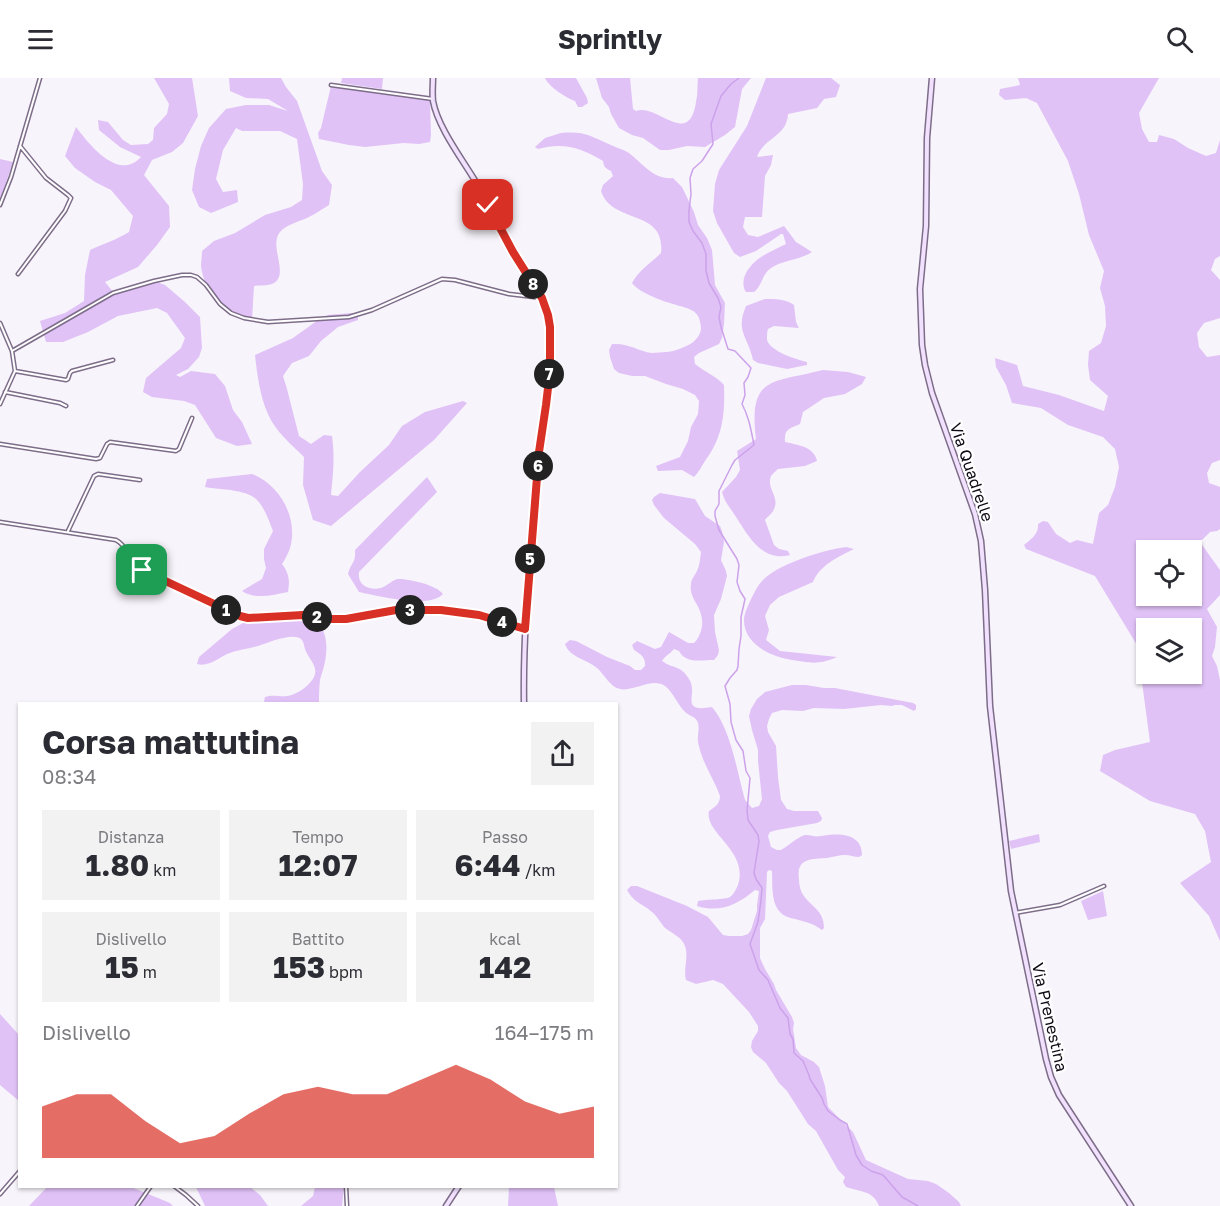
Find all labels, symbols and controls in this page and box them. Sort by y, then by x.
icon: menu [24,23,57,56]
text: Sprintly [558,23,662,55]
icon: search [1163,23,1196,56]
pin [462,179,513,230]
icon: check [471,188,504,221]
pin: 8 [518,269,548,299]
text: 8 [528,274,538,294]
pin: 7 [534,359,564,389]
text: 7 [545,364,553,384]
street label: Via Quadrelle [946,420,998,524]
pin: 6 [523,451,553,481]
text: 6 [533,456,543,476]
map controls [1136,540,1202,684]
button: locate [1136,540,1202,606]
pin [116,544,167,595]
pin: 5 [515,544,545,574]
text: 5 [525,549,535,569]
icon: arrive [125,553,158,586]
pin: 1 [211,595,241,625]
pin: 3 [395,595,425,625]
text: 1 [222,600,230,620]
text: 3 [405,600,415,620]
pin: 2 [302,602,332,632]
text: 2 [312,607,322,627]
pin: 4 [487,607,517,637]
text: 4 [497,612,507,632]
button: layers [1136,618,1202,684]
text: Corsa mattutina [42,722,299,761]
button: share [531,722,594,785]
text: 08:34 [42,764,97,788]
text: Distanza [98,827,164,847]
text: Tempo [292,827,344,847]
text: Passo [482,827,528,847]
text: 1.80 [86,847,149,883]
text: 12:07 [278,847,358,883]
text: 6:44 [454,847,521,883]
text: km [149,860,176,880]
text: /km [521,860,556,880]
text: Dislivello [96,929,166,949]
text: Battito [292,929,344,949]
text: kcal [489,929,521,949]
text: 15 [105,949,139,985]
text: 153 [273,949,325,985]
text: 142 [479,949,531,985]
street label: Via Prenestina [1028,961,1072,1073]
text: m [139,962,157,982]
text: bpm [325,962,363,982]
text: Dislivello [42,1020,131,1044]
text: 164–175 m [495,1020,594,1044]

